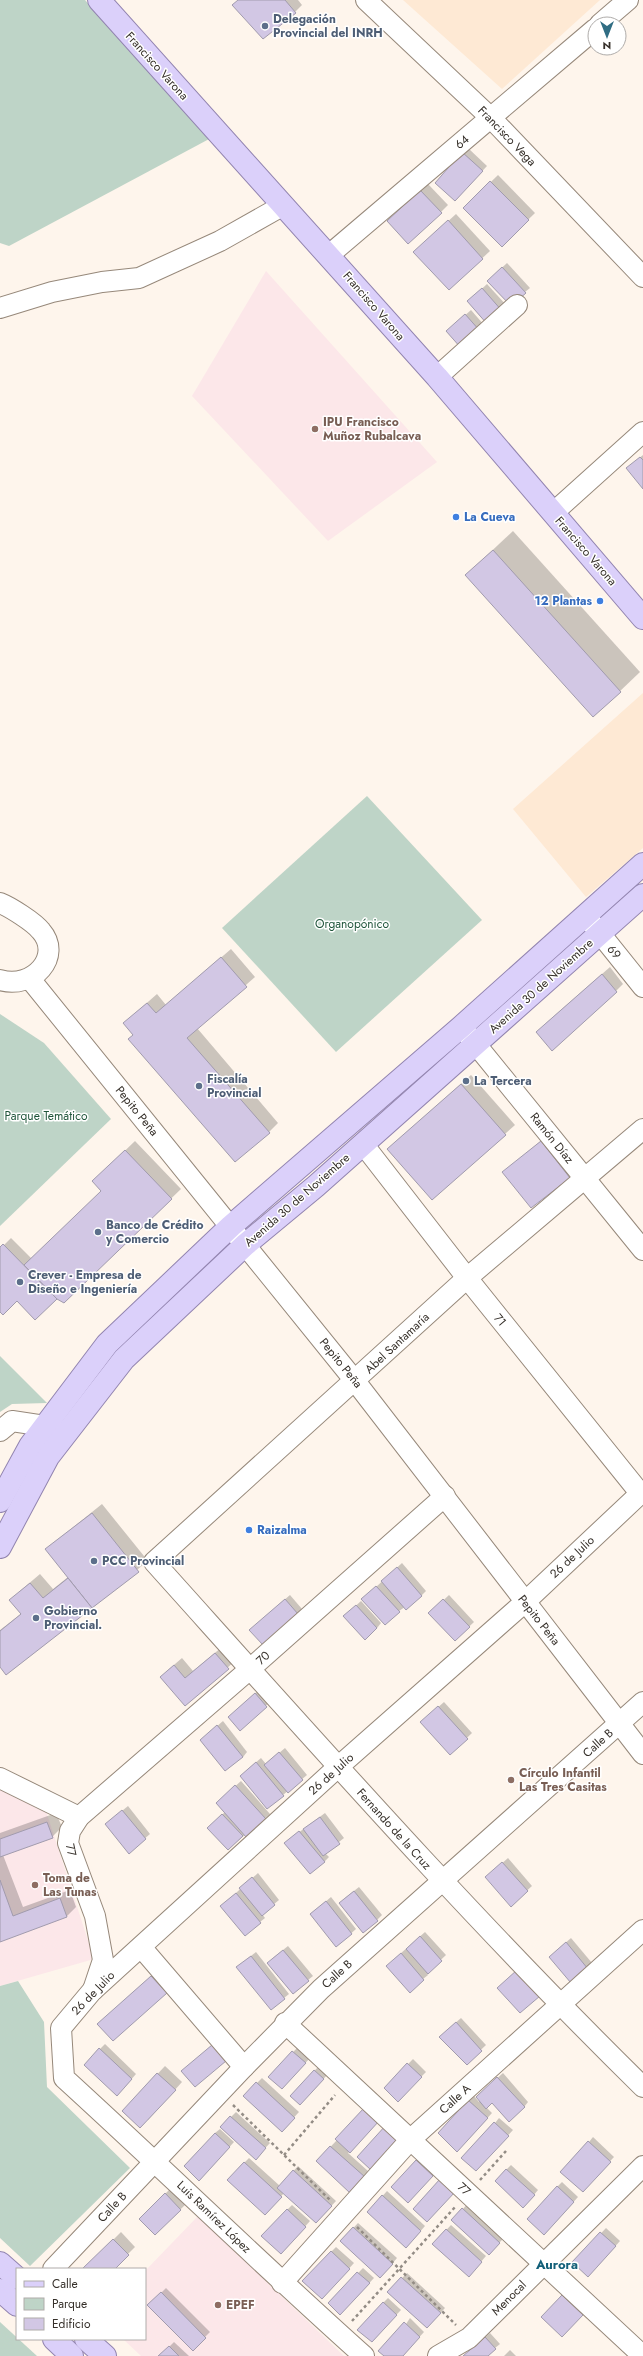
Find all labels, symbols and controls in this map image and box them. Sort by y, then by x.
place label: Delegación Provincial del INRH [273,10,383,42]
north arrow [587,16,627,56]
marker: Delegación Provincial del INRH [260,21,270,31]
street label: Francisco Varona [121,28,193,104]
text: N [603,38,611,54]
street label: Francisco Vega [474,102,540,170]
street label: 64 [451,131,473,153]
street label: Francisco Varona [339,267,409,345]
place label: IPU Francisco Muñoz Rubalcava [323,413,421,445]
marker: IPU Francisco Muñoz Rubalcava [310,424,320,434]
place label: La Cueva [464,508,515,526]
marker: La Cueva [451,512,461,522]
street label: Francisco Varona [551,512,621,590]
place label: 12 Plantas [535,592,593,610]
marker: 12 Plantas [595,596,605,606]
park label: Organopónico [315,915,389,933]
street label: Avenida 30 de Noviembre [485,934,597,1038]
street label: 69 [603,941,625,963]
place label: Fiscalía Provincial [207,1070,261,1102]
place label: La Tercera [474,1072,532,1090]
marker: La Tercera [461,1076,471,1086]
marker: Fiscalía Provincial [194,1081,204,1091]
street label: Pepito Peña [111,1082,163,1140]
park label: Parque Temático [5,1107,88,1125]
street label: Ramón Díaz [526,1109,578,1168]
street label: Avenida 30 de Noviembre [240,1149,354,1251]
place label: Banco de Crédito y Comercio [105,1216,203,1248]
marker: Banco de Crédito y Comercio [93,1227,103,1237]
place label: Crever - Empresa de Diseño e Ingeniería [28,1266,142,1298]
marker: Crever - Empresa de Diseño e Ingeniería [15,1277,25,1287]
street label: Abel Santamaría [361,1308,434,1378]
street label: 71 [489,1310,511,1330]
street label: Pepito Peña [315,1334,367,1392]
place label: Raizalma [257,1521,307,1539]
marker: Raizalma [244,1525,254,1535]
street label: 26 de Julio [546,1531,599,1583]
place label: PCC Provincial [102,1552,184,1570]
marker: PCC Provincial [89,1556,99,1566]
street label: Pepito Peña [513,1591,565,1649]
place label: Gobierno Provincial. [44,1602,102,1634]
marker: Gobierno Provincial. [31,1613,41,1623]
street label: 70 [252,1647,274,1669]
street label: Calle B [579,1724,618,1762]
street label: 26 de Julio [304,1748,358,1799]
place label: Círculo Infantil Las Tres Casitas [519,1764,607,1796]
marker: Círculo Infantil Las Tres Casitas [506,1775,516,1785]
street label: Fernando de la Cruz [352,1784,436,1874]
street label: 77 [61,1842,81,1859]
place label: Toma de Las Tunas [43,1869,97,1901]
marker: Toma de Las Tunas [30,1880,40,1890]
street label: Calle B [318,1955,357,1993]
street label: 26 de Julio [67,1966,119,2019]
street label: Calle A [435,2080,475,2118]
street label: Luis Ramírez López [173,2177,256,2258]
street label: 77 [453,2178,475,2200]
street label: Calle B [93,2187,131,2226]
district label: Aurora [535,2255,578,2274]
legend [16,2268,146,2340]
text: Calle [52,2275,78,2293]
street label: Menocal [487,2276,531,2320]
text: Parque [52,2295,87,2313]
place label: EPEF [226,2296,255,2314]
marker: EPEF [213,2300,223,2310]
text: Edificio [52,2315,91,2333]

